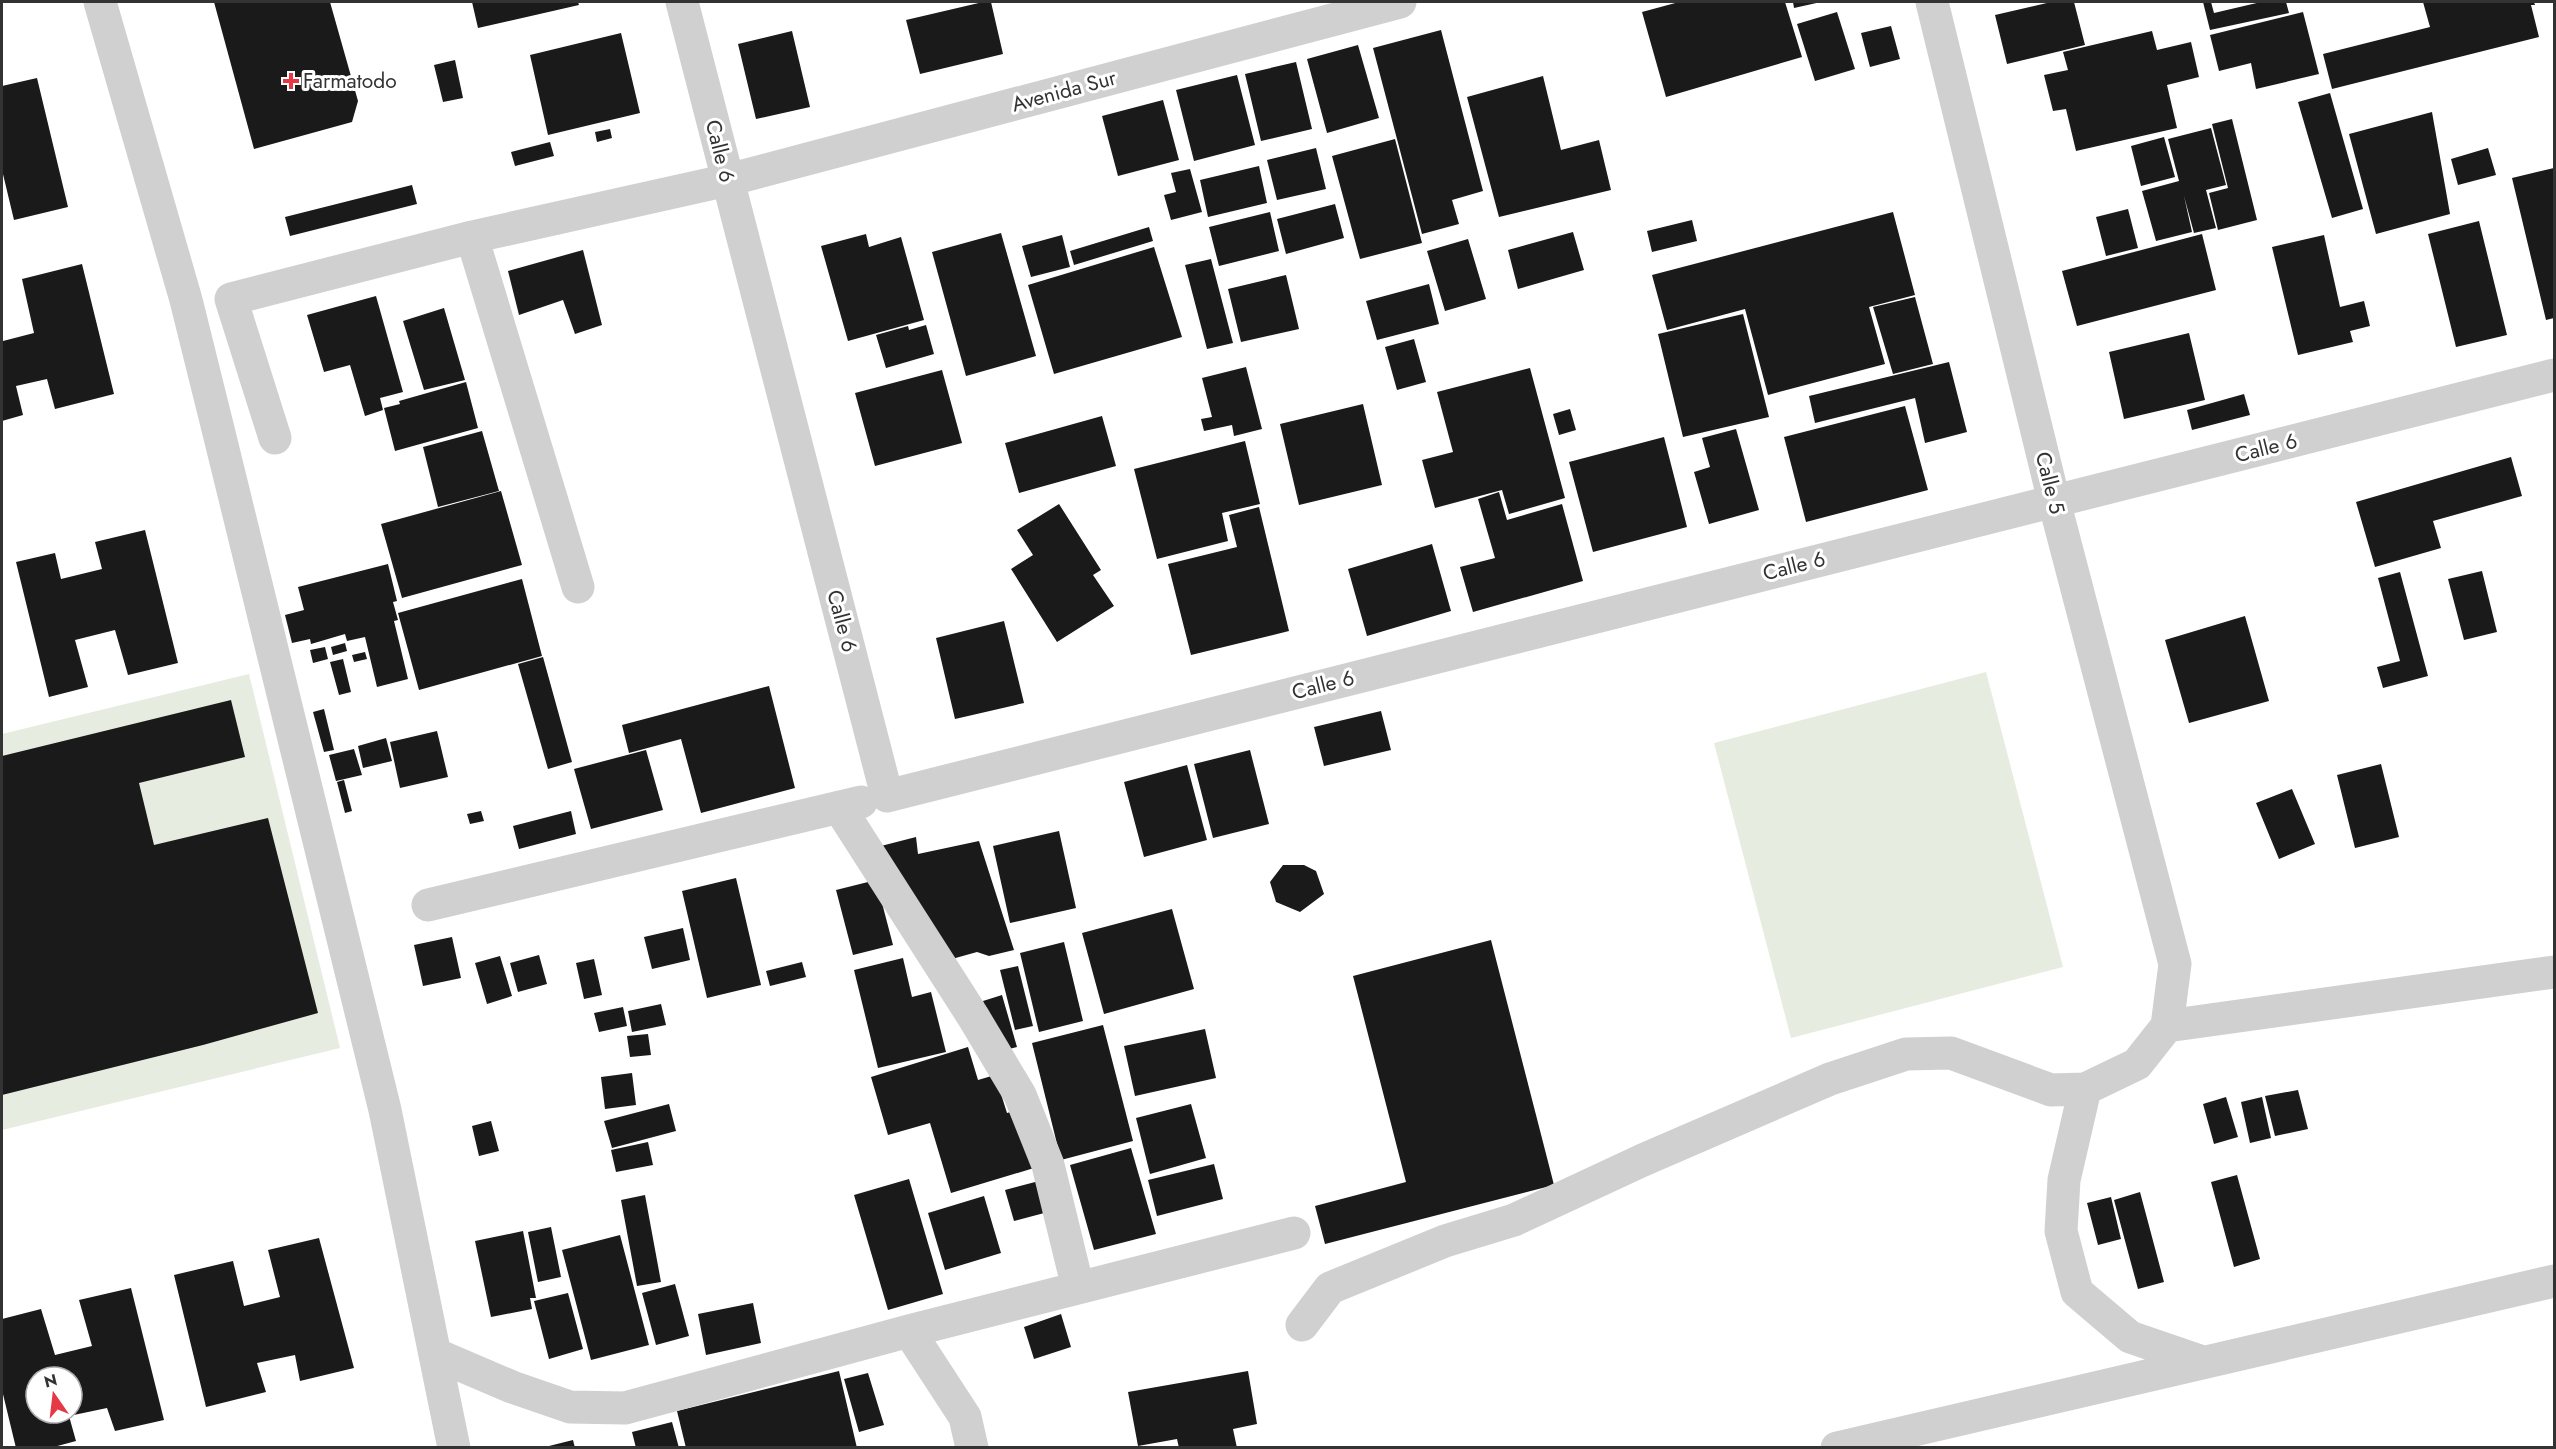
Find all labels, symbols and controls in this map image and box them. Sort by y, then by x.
street label: Avenida Sur [1008,62,1120,119]
place label: Farmatodo [303,66,397,96]
marker: Farmatodo [284,74,298,88]
street label: Calle 6 [698,117,742,185]
street label: Calle 6 [2232,426,2300,470]
street label: Calle 5 [2028,449,2072,517]
street label: Calle 6 [1760,544,1828,588]
street label: Calle 6 [819,587,865,655]
street label: Calle 6 [1289,663,1357,707]
north arrow [24,1365,84,1425]
text: N [42,1368,59,1394]

